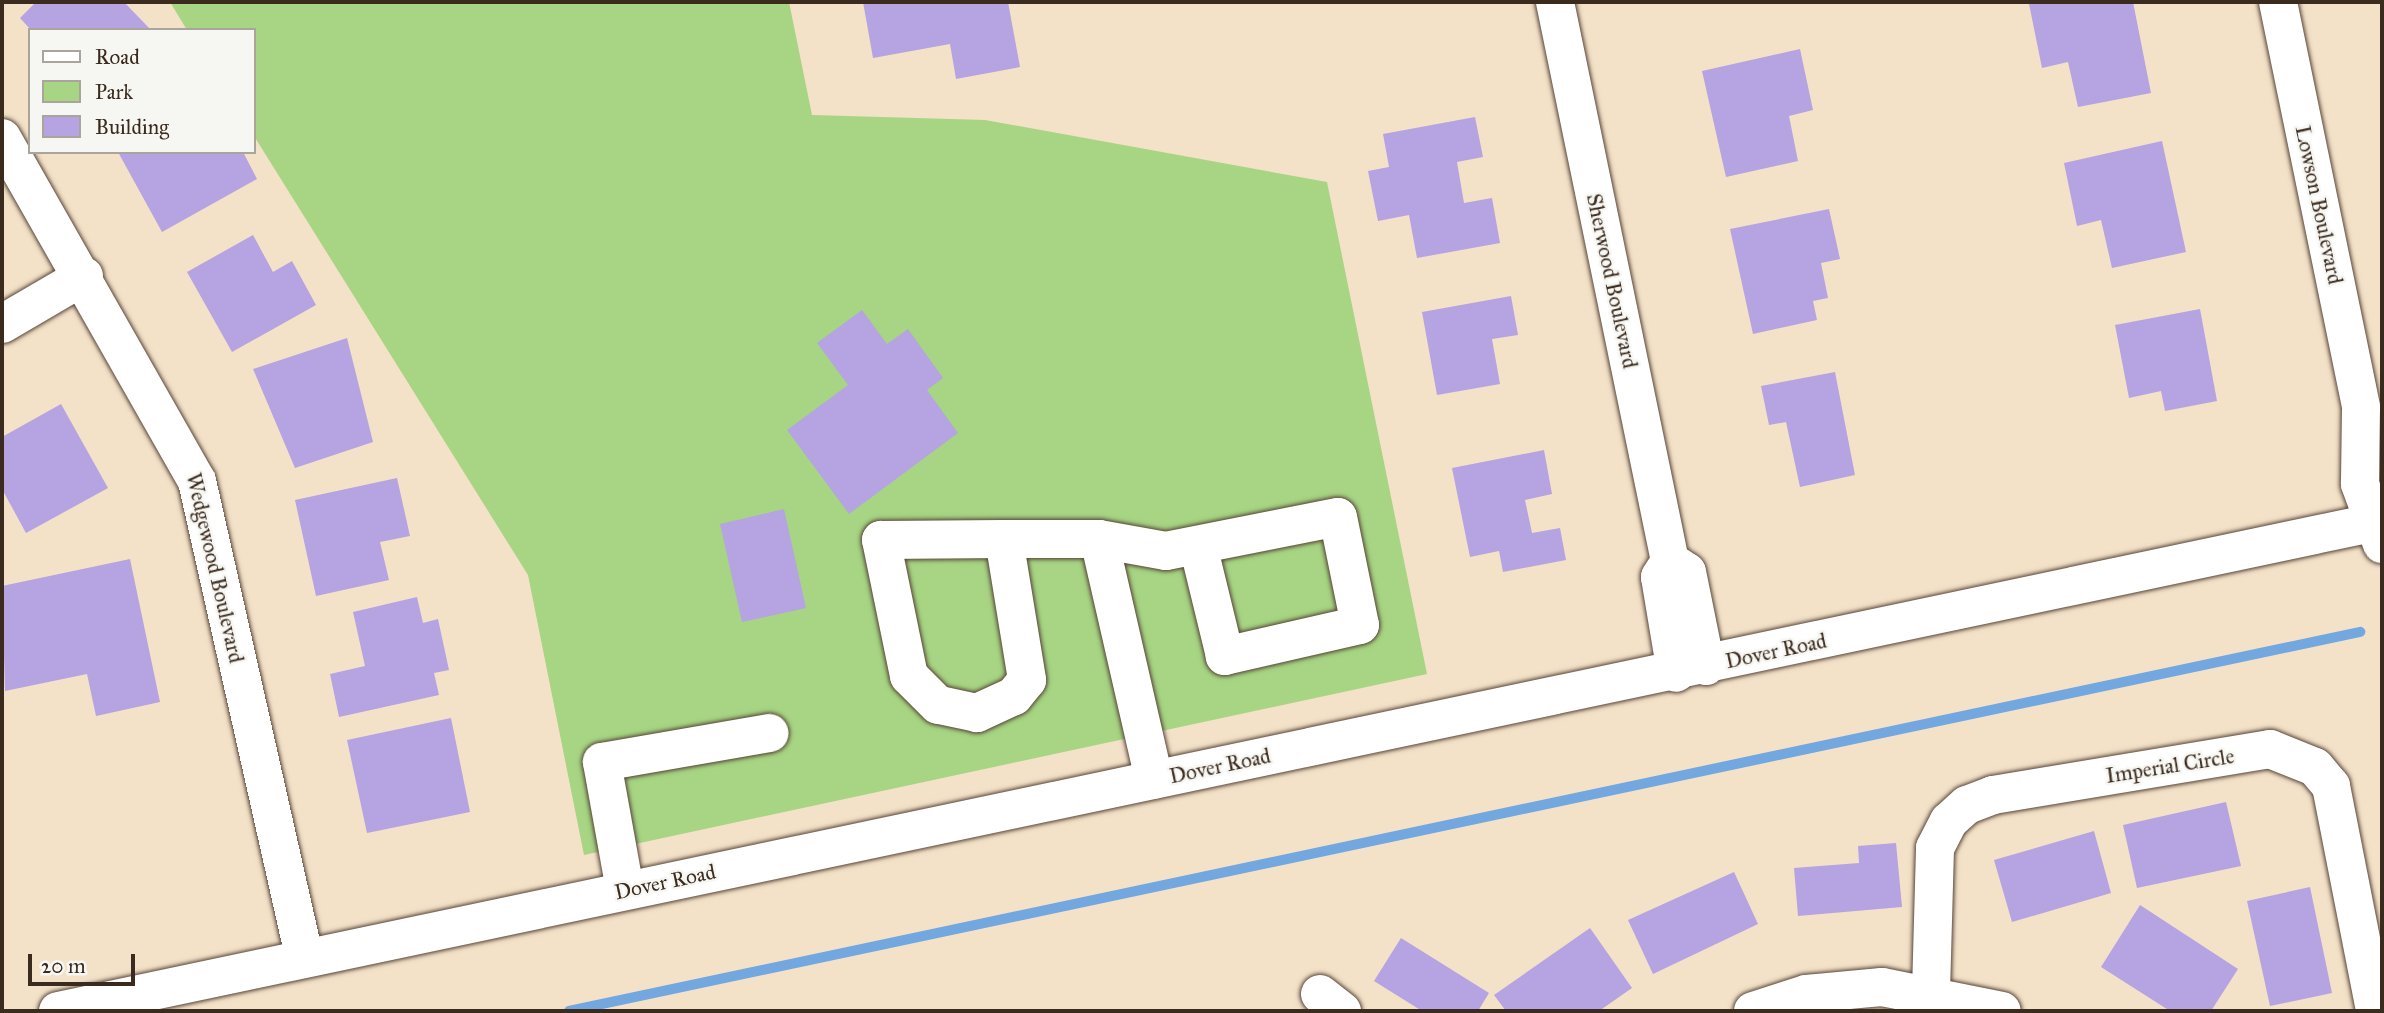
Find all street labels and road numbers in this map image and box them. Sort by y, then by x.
street label: Lowson Boulevard [2290,123,2348,287]
street label: Sherwood Boulevard [1581,191,1643,371]
street label: Wedgewood Boulevard [181,470,249,666]
street label: Dover Road [1723,628,1829,674]
street label: Dover Road [1167,743,1273,789]
street label: Imperial Circle [2104,743,2236,789]
street label: Dover Road [612,859,718,905]

